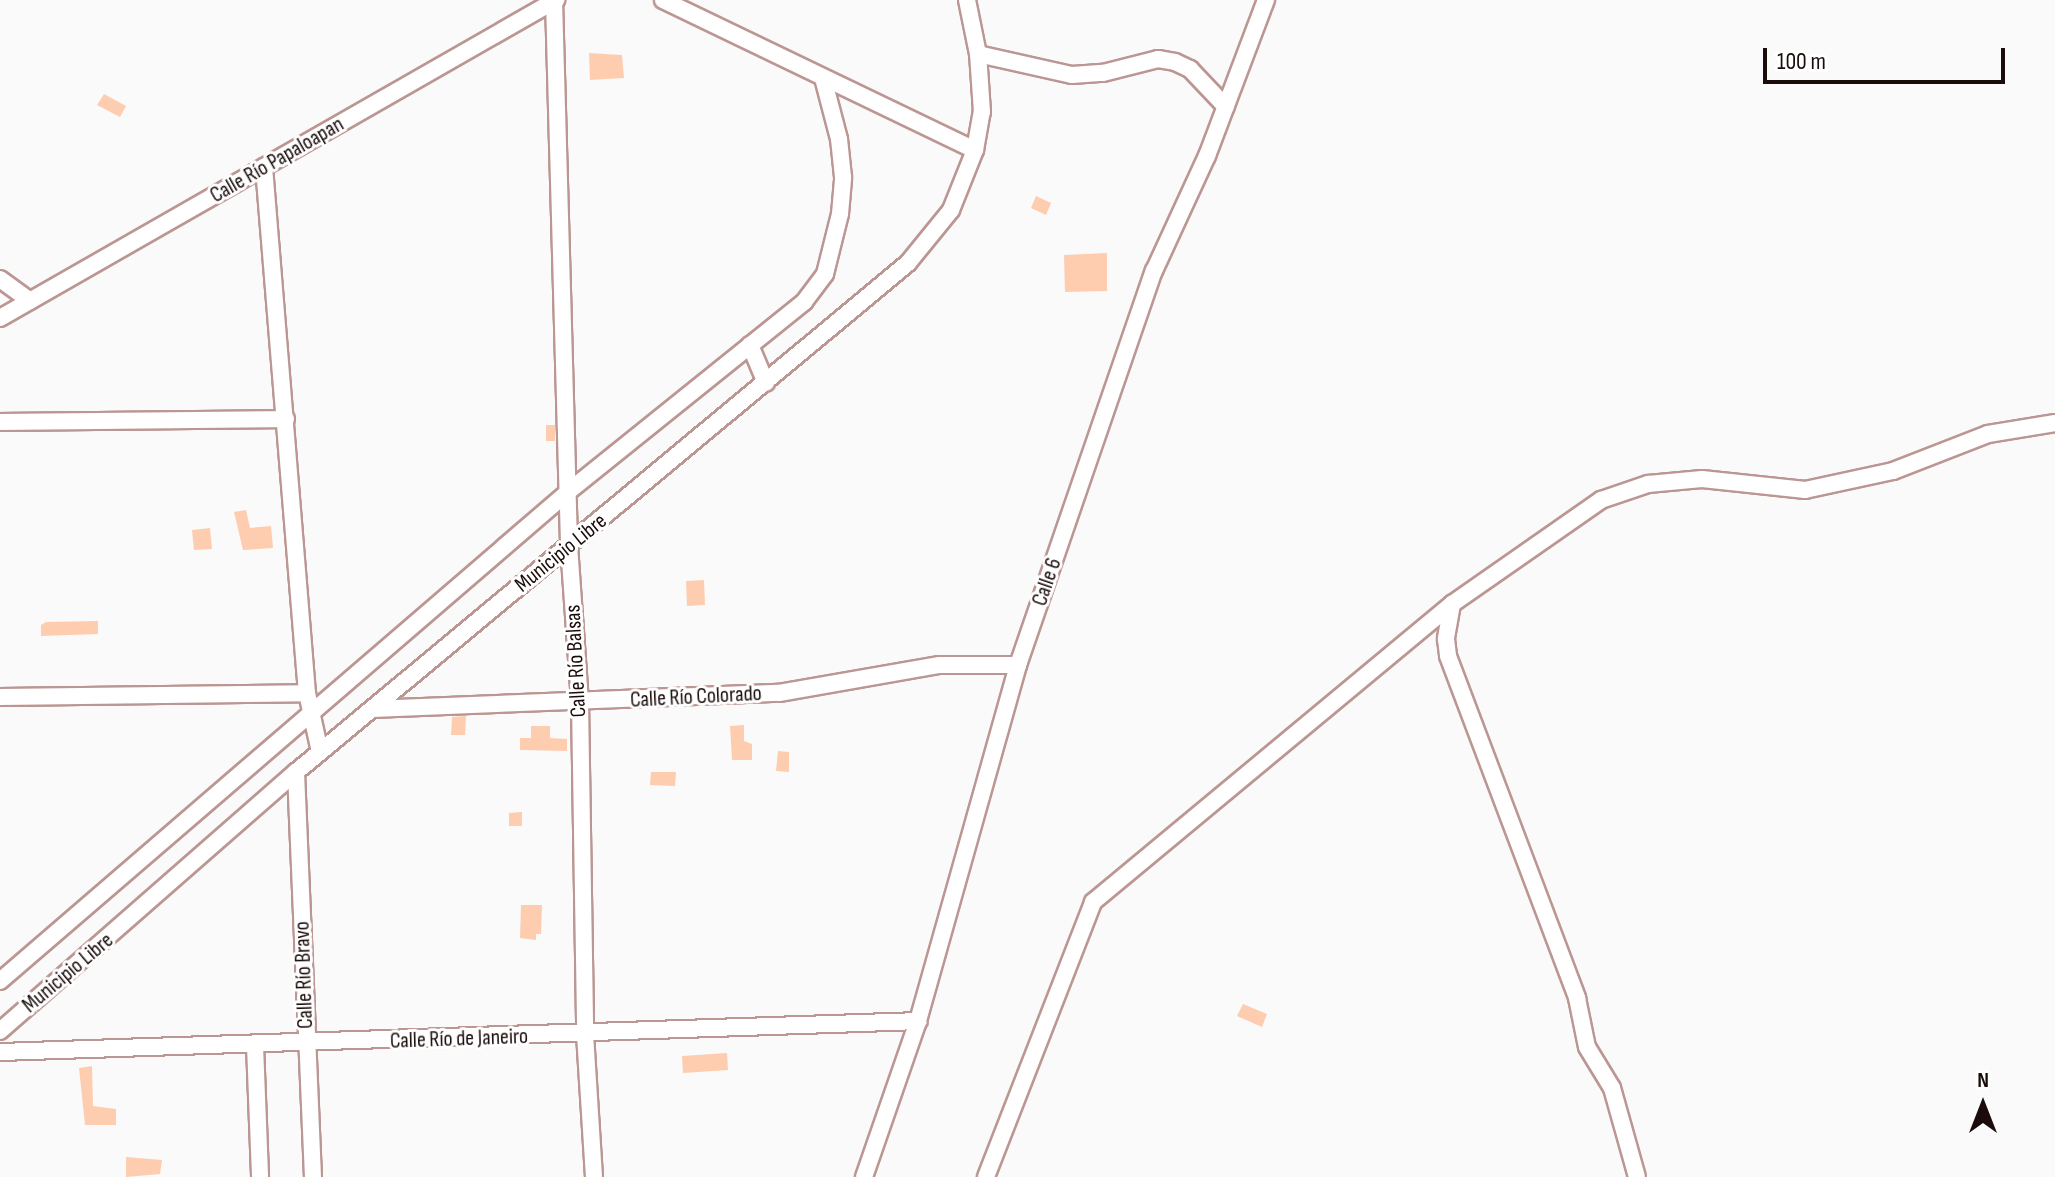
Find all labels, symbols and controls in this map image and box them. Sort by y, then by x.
scale bar [1767,32,2009,82]
text: 100 m [1777,47,1826,76]
street label: Calle Río Papaloapan [206,111,348,209]
street label: Municipio Libre [510,508,612,598]
street label: Calle 6 [1027,555,1067,609]
street label: Calle Río Balsas [560,604,592,718]
street label: Calle Río Colorado [630,680,762,714]
street label: Calle Río Bravo [289,921,319,1029]
street label: Municipio Libre [17,927,119,1019]
street label: Calle Río de Janeiro [390,1023,528,1055]
north arrow [1943,1065,2023,1145]
text: N [1977,1067,1989,1094]

